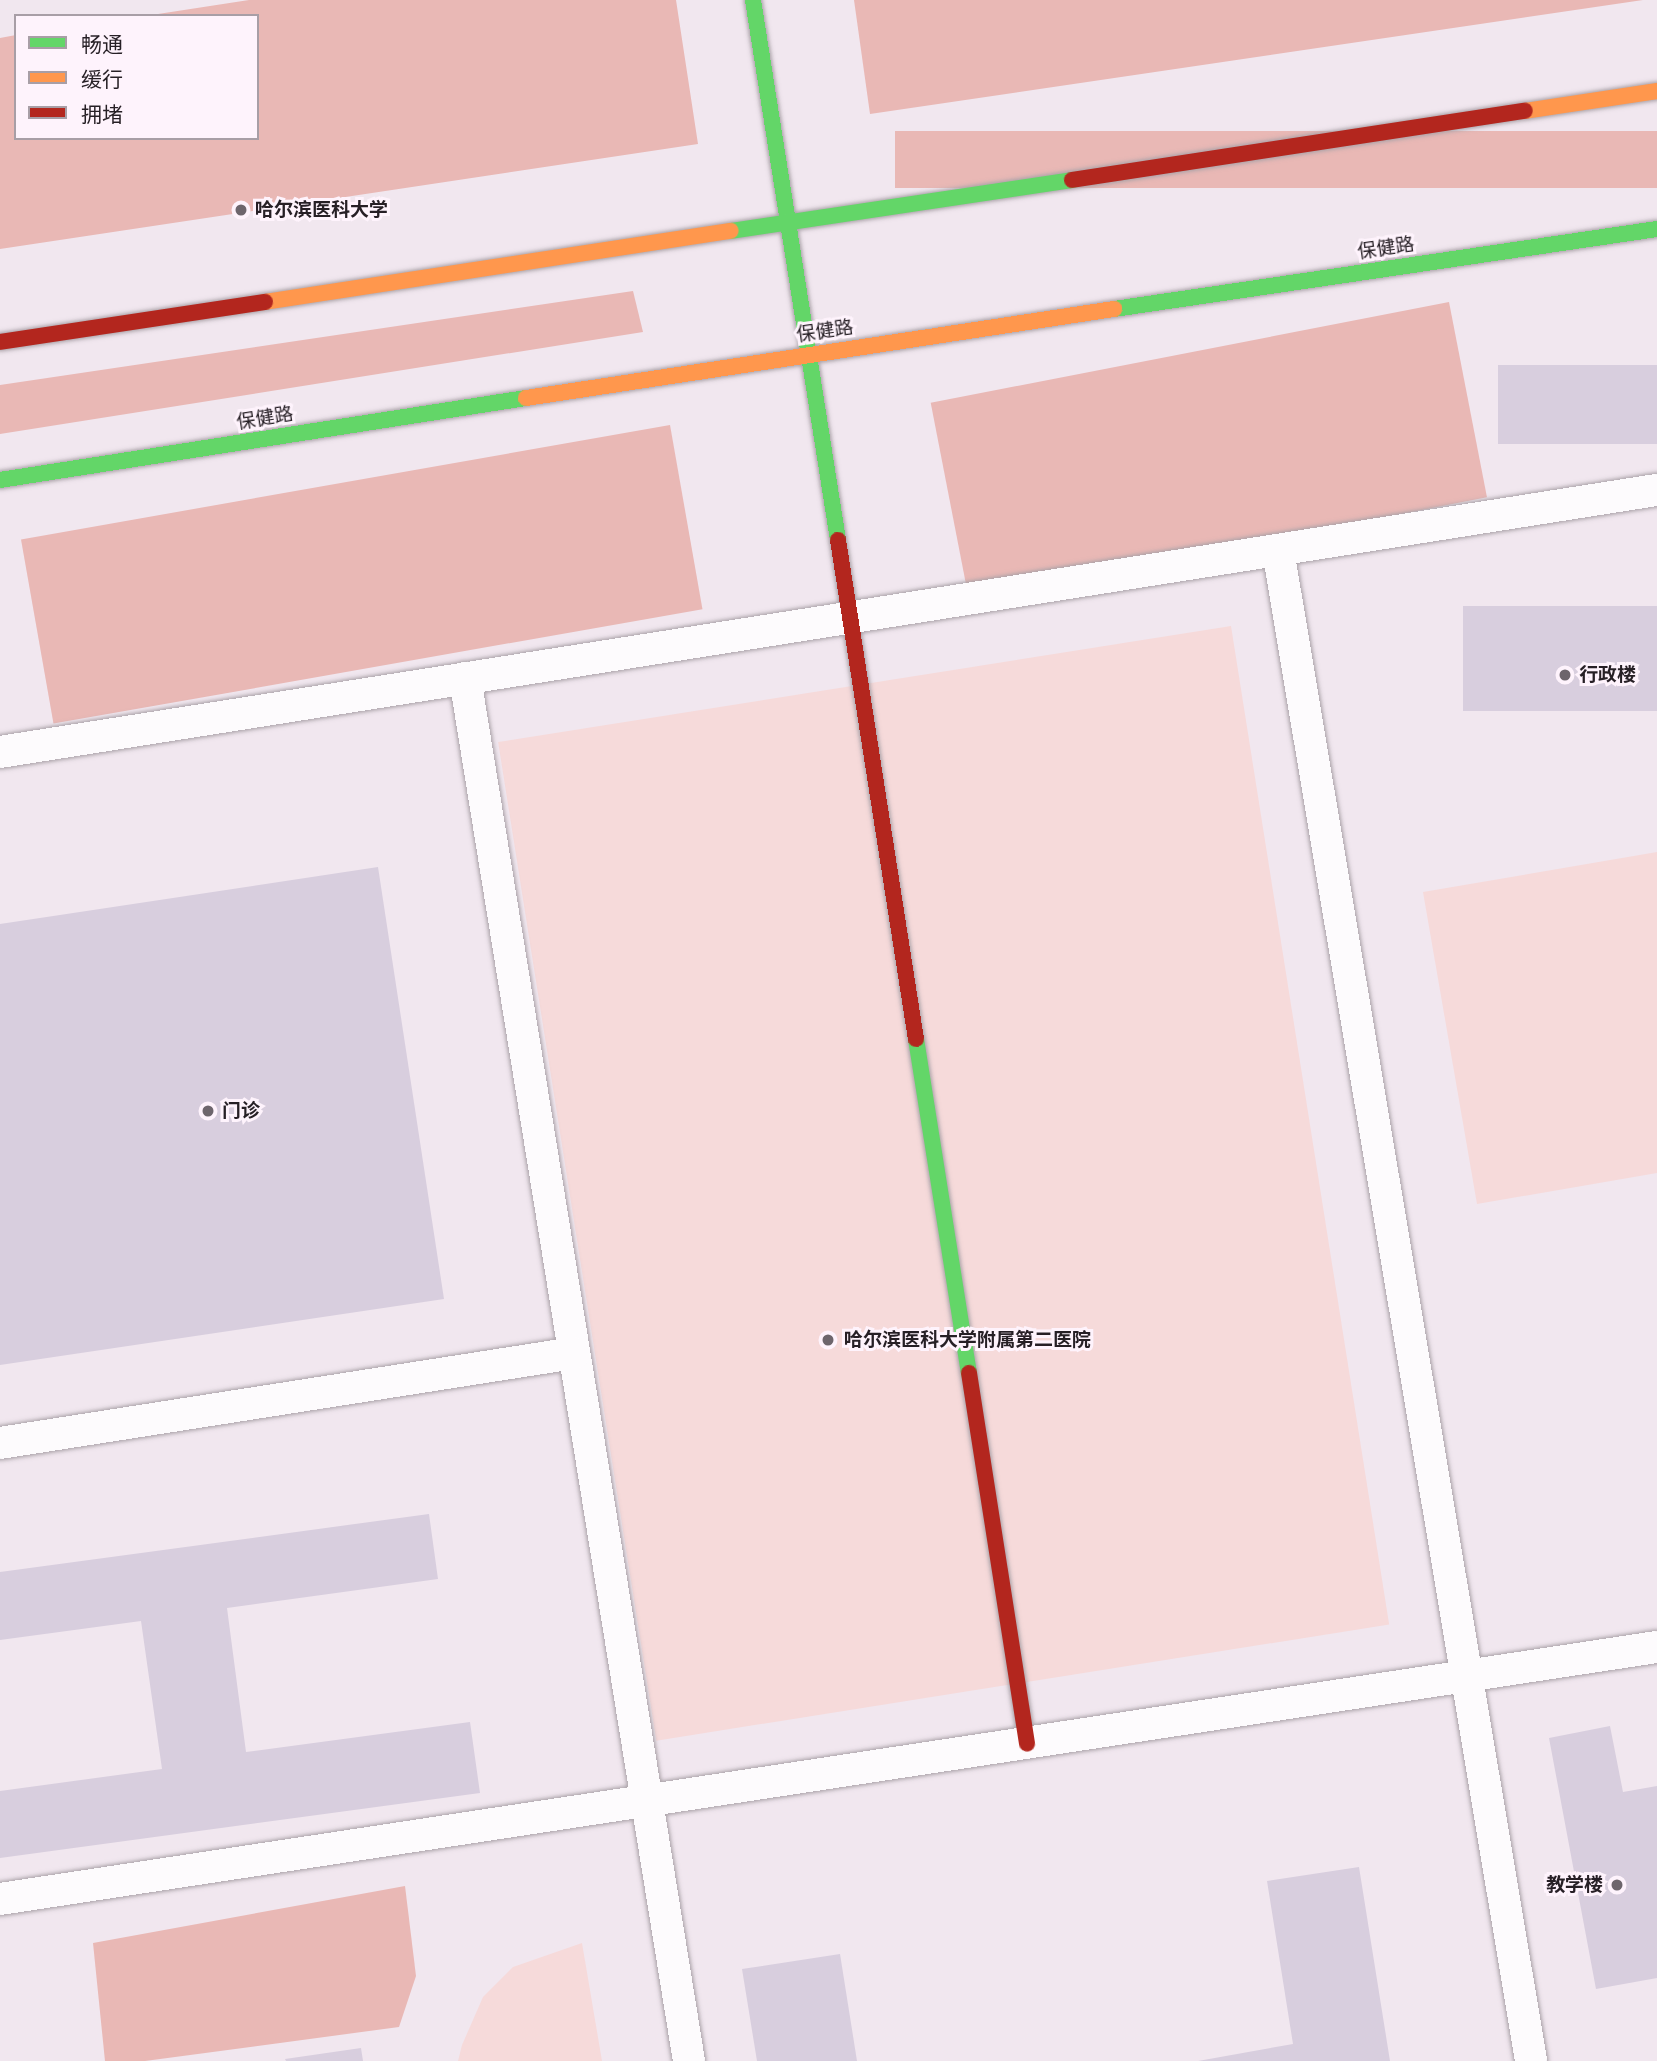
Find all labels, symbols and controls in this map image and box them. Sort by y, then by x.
legend [14,14,259,140]
text: 畅通 [81,32,123,58]
text: 缓行 [81,67,123,93]
text: 拥堵 [81,102,123,128]
place label: 哈尔滨医科大学 [255,199,388,221]
marker: 哈尔滨医科大学 [233,202,249,218]
street label: 保健路 [1356,233,1416,263]
street label: 保健路 [795,316,855,346]
street label: 保健路 [235,402,295,434]
place label: 行政楼 [1579,664,1636,686]
marker: 行政楼 [1557,667,1573,683]
place label: 门诊 [222,1100,260,1122]
marker: 门诊 [200,1103,216,1119]
place label: 哈尔滨医科大学附属第二医院 [844,1329,1091,1351]
marker: 哈尔滨医科大学附属第二医院 [818,1330,838,1350]
place label: 教学楼 [1546,1874,1603,1896]
marker: 教学楼 [1609,1877,1625,1893]

